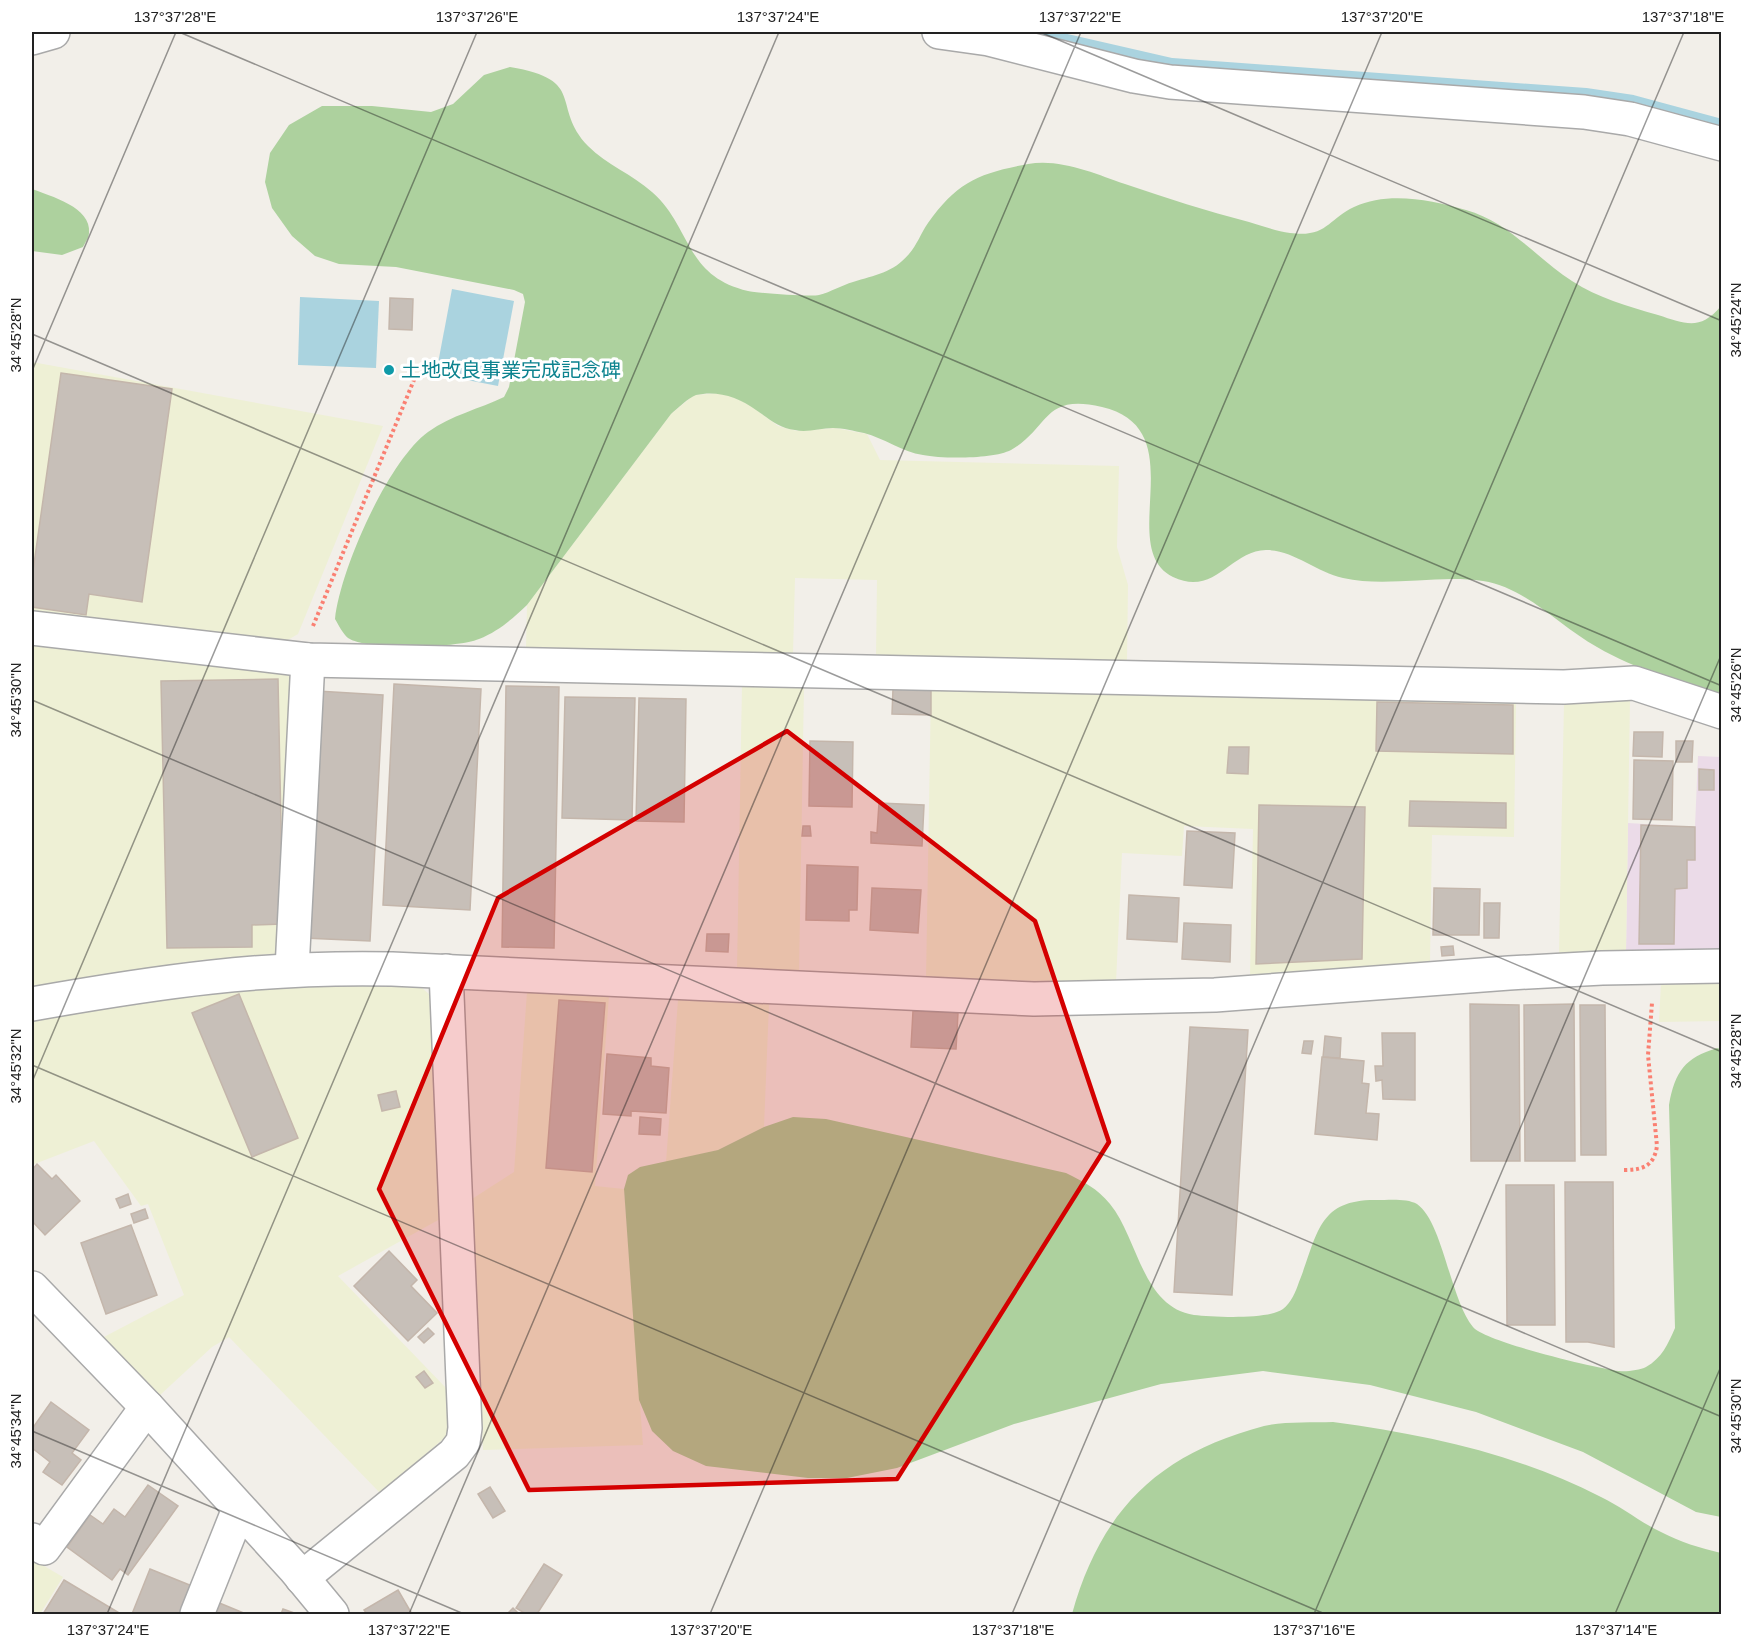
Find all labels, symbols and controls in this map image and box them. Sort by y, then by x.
text: 137°37'28"E [134,8,216,25]
text: 137°37'26"E [436,8,518,25]
text: 137°37'24"E [737,8,819,25]
text: 137°37'22"E [1039,8,1121,25]
text: 137°37'20"E [1341,8,1423,25]
text: 137°37'18"E [1642,8,1724,25]
text: 34°45'24"N [1727,282,1744,358]
text: 34°45'28"N [7,297,24,373]
place label: 土地改良事業完成記念碑 [401,359,621,381]
marker: 土地改良事業完成記念碑 [382,363,396,377]
text: 34°45'26"N [1727,647,1744,723]
text: 34°45'30"N [7,662,24,738]
text: 34°45'28"N [1727,1013,1744,1089]
text: 34°45'32"N [7,1028,24,1104]
text: 34°45'30"N [1727,1378,1744,1454]
text: 34°45'34"N [7,1393,24,1469]
text: 137°37'24"E [67,1621,149,1638]
text: 137°37'22"E [368,1621,450,1638]
text: 137°37'20"E [670,1621,752,1638]
text: 137°37'18"E [972,1621,1054,1638]
text: 137°37'16"E [1273,1621,1355,1638]
text: 137°37'14"E [1575,1621,1657,1638]

